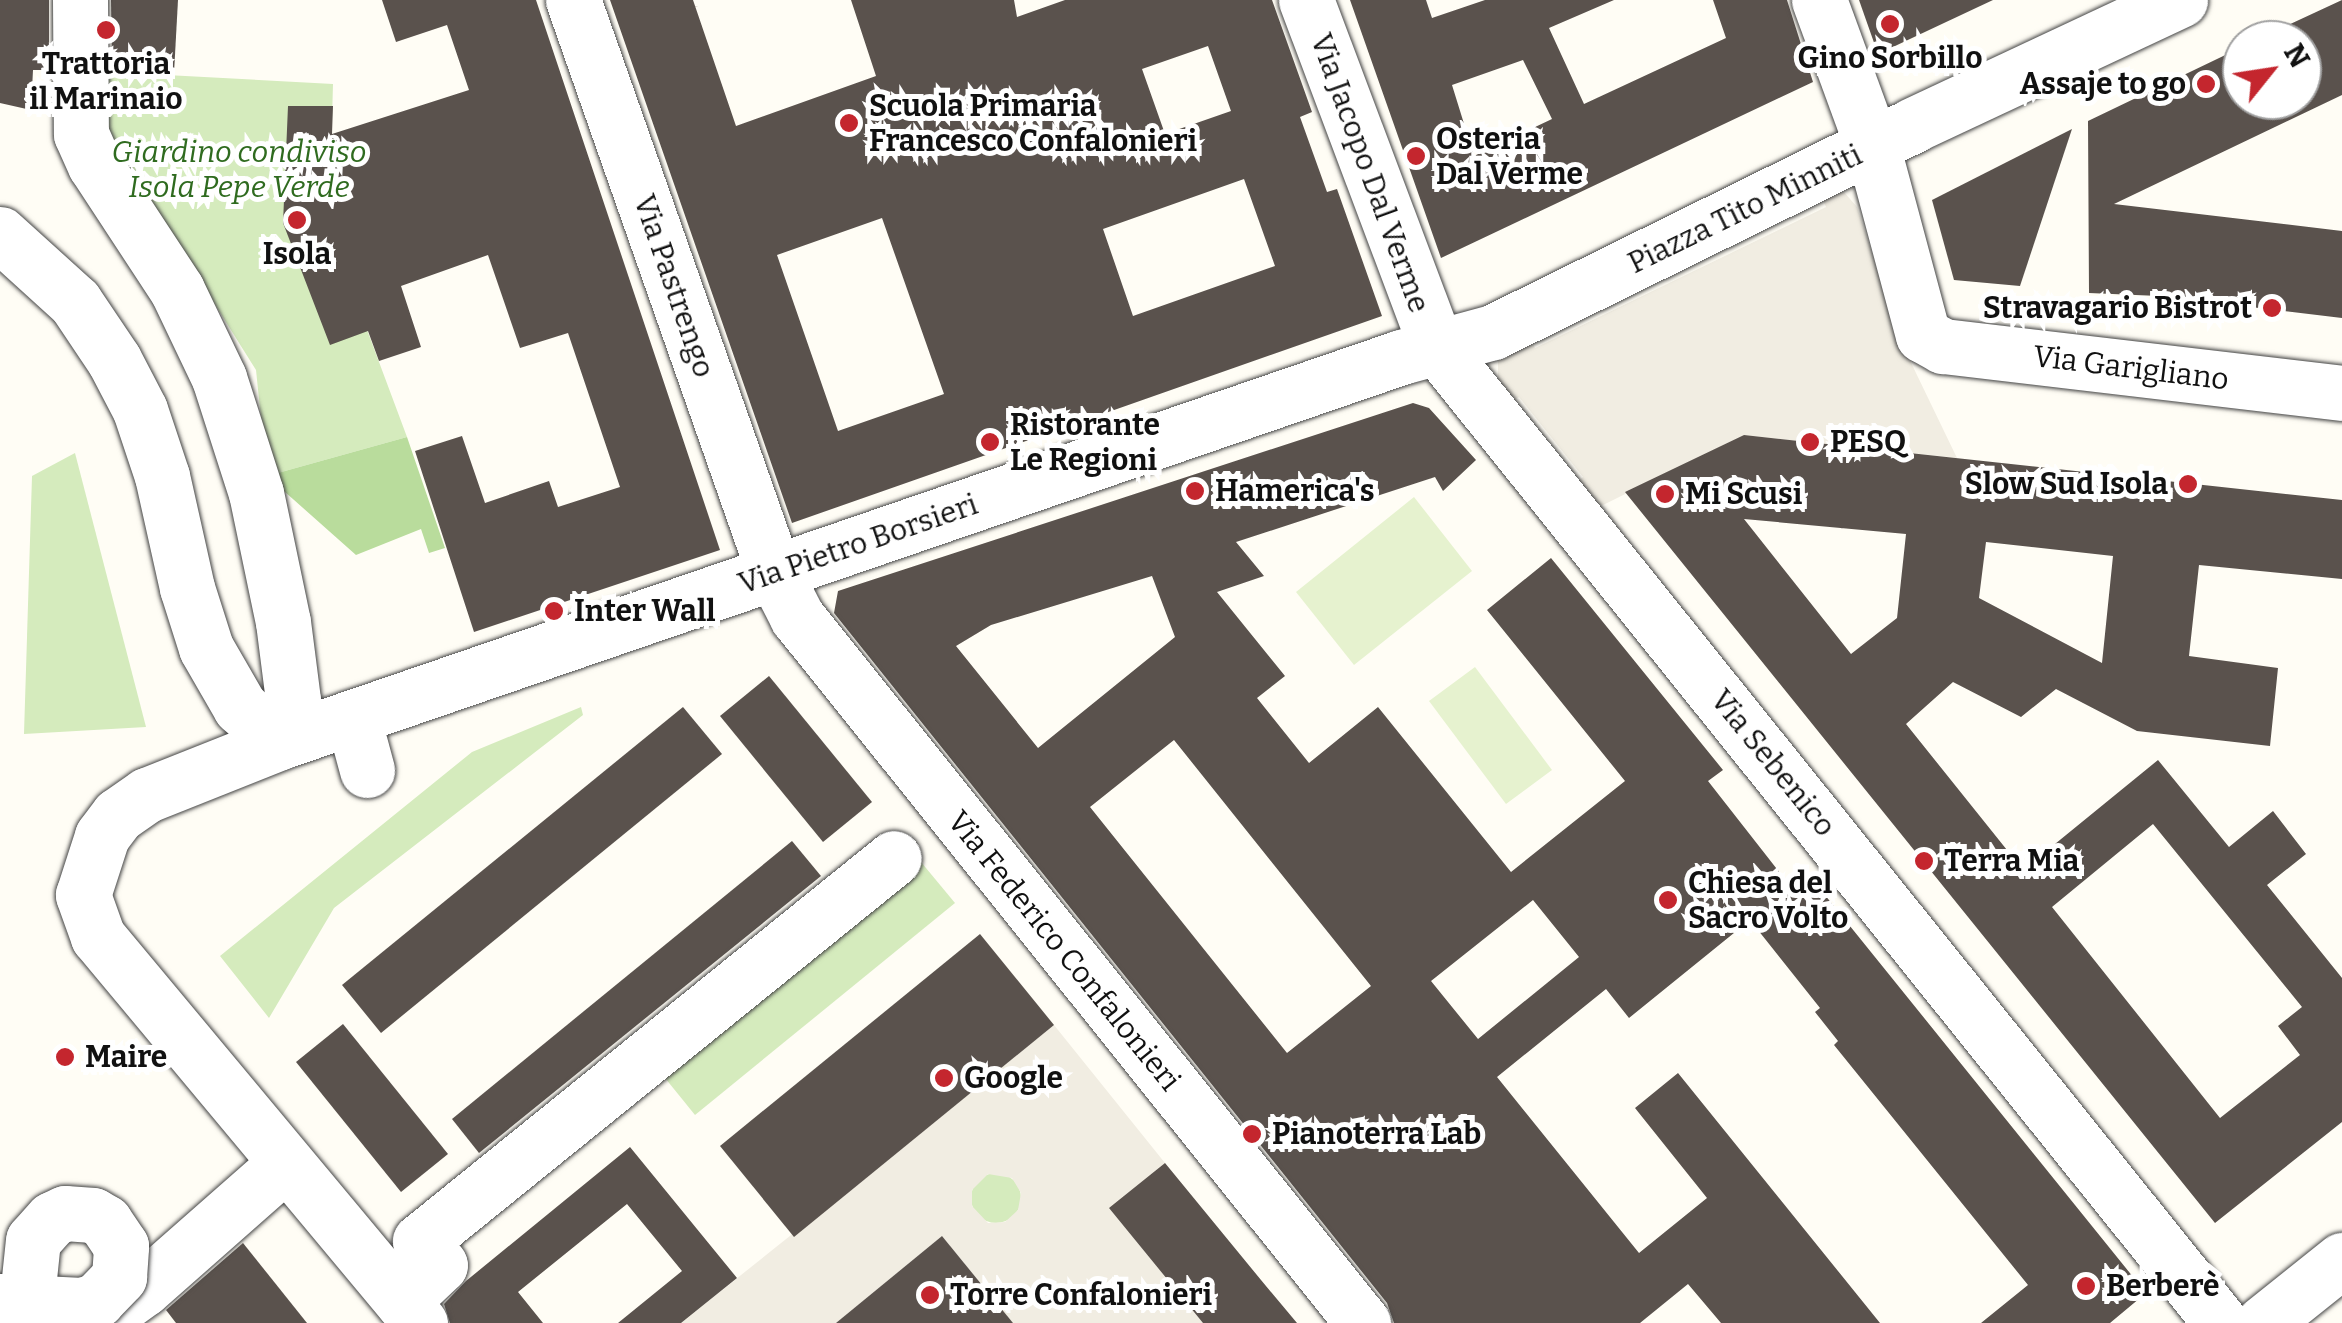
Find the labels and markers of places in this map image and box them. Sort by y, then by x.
marker: Gino Sorbillo [1879,13,1901,35]
marker: Trattoria il Marinaio [95,19,117,41]
place label: Gino Sorbillo [1798,40,1982,76]
place label: Trattoria il Marinaio [29,46,183,116]
place label: Assaje to go [2020,66,2186,102]
marker: Assaje to go [2195,73,2217,95]
place label: Scuola Primaria Francesco Confalonieri [869,88,1197,158]
marker: Scuola Primaria Francesco Confalonieri [838,112,860,134]
place label: Osteria Dal Verme [1436,121,1583,192]
marker: Osteria Dal Verme [1405,145,1427,167]
marker: Isola [286,209,308,231]
place label: Isola [263,236,331,272]
place label: Stravagario Bistrot [1983,290,2252,326]
marker: Stravagario Bistrot [2261,297,2283,319]
place label: Ristorante Le Regioni [1010,407,1160,478]
place label: PESQ [1830,424,1906,460]
marker: Ristorante Le Regioni [979,431,1001,453]
marker: PESQ [1799,431,1821,453]
place label: Slow Sud Isola [1965,466,2168,502]
place label: Hamerica's [1215,473,1375,509]
marker: Slow Sud Isola [2177,473,2199,495]
place label: Mi Scusi [1685,476,1802,512]
marker: Hamerica's [1184,480,1206,502]
marker: Mi Scusi [1654,483,1676,505]
place label: Inter Wall [574,593,715,629]
marker: Inter Wall [543,600,565,622]
place label: Terra Mia [1944,843,2079,879]
marker: Terra Mia [1913,850,1935,872]
place label: Chiesa del Sacro Volto [1688,865,1848,936]
marker: Chiesa del Sacro Volto [1657,889,1679,911]
place label: Maire [85,1039,167,1075]
marker: Maire [54,1046,76,1068]
place label: Google [964,1060,1063,1096]
marker: Google [933,1067,955,1089]
place label: Pianoterra Lab [1272,1116,1481,1152]
marker: Pianoterra Lab [1241,1123,1263,1145]
place label: Berberè [2106,1268,2220,1304]
marker: Berberè [2075,1275,2097,1297]
place label: Torre Confalonieri [950,1277,1212,1313]
marker: Torre Confalonieri [919,1284,941,1306]

